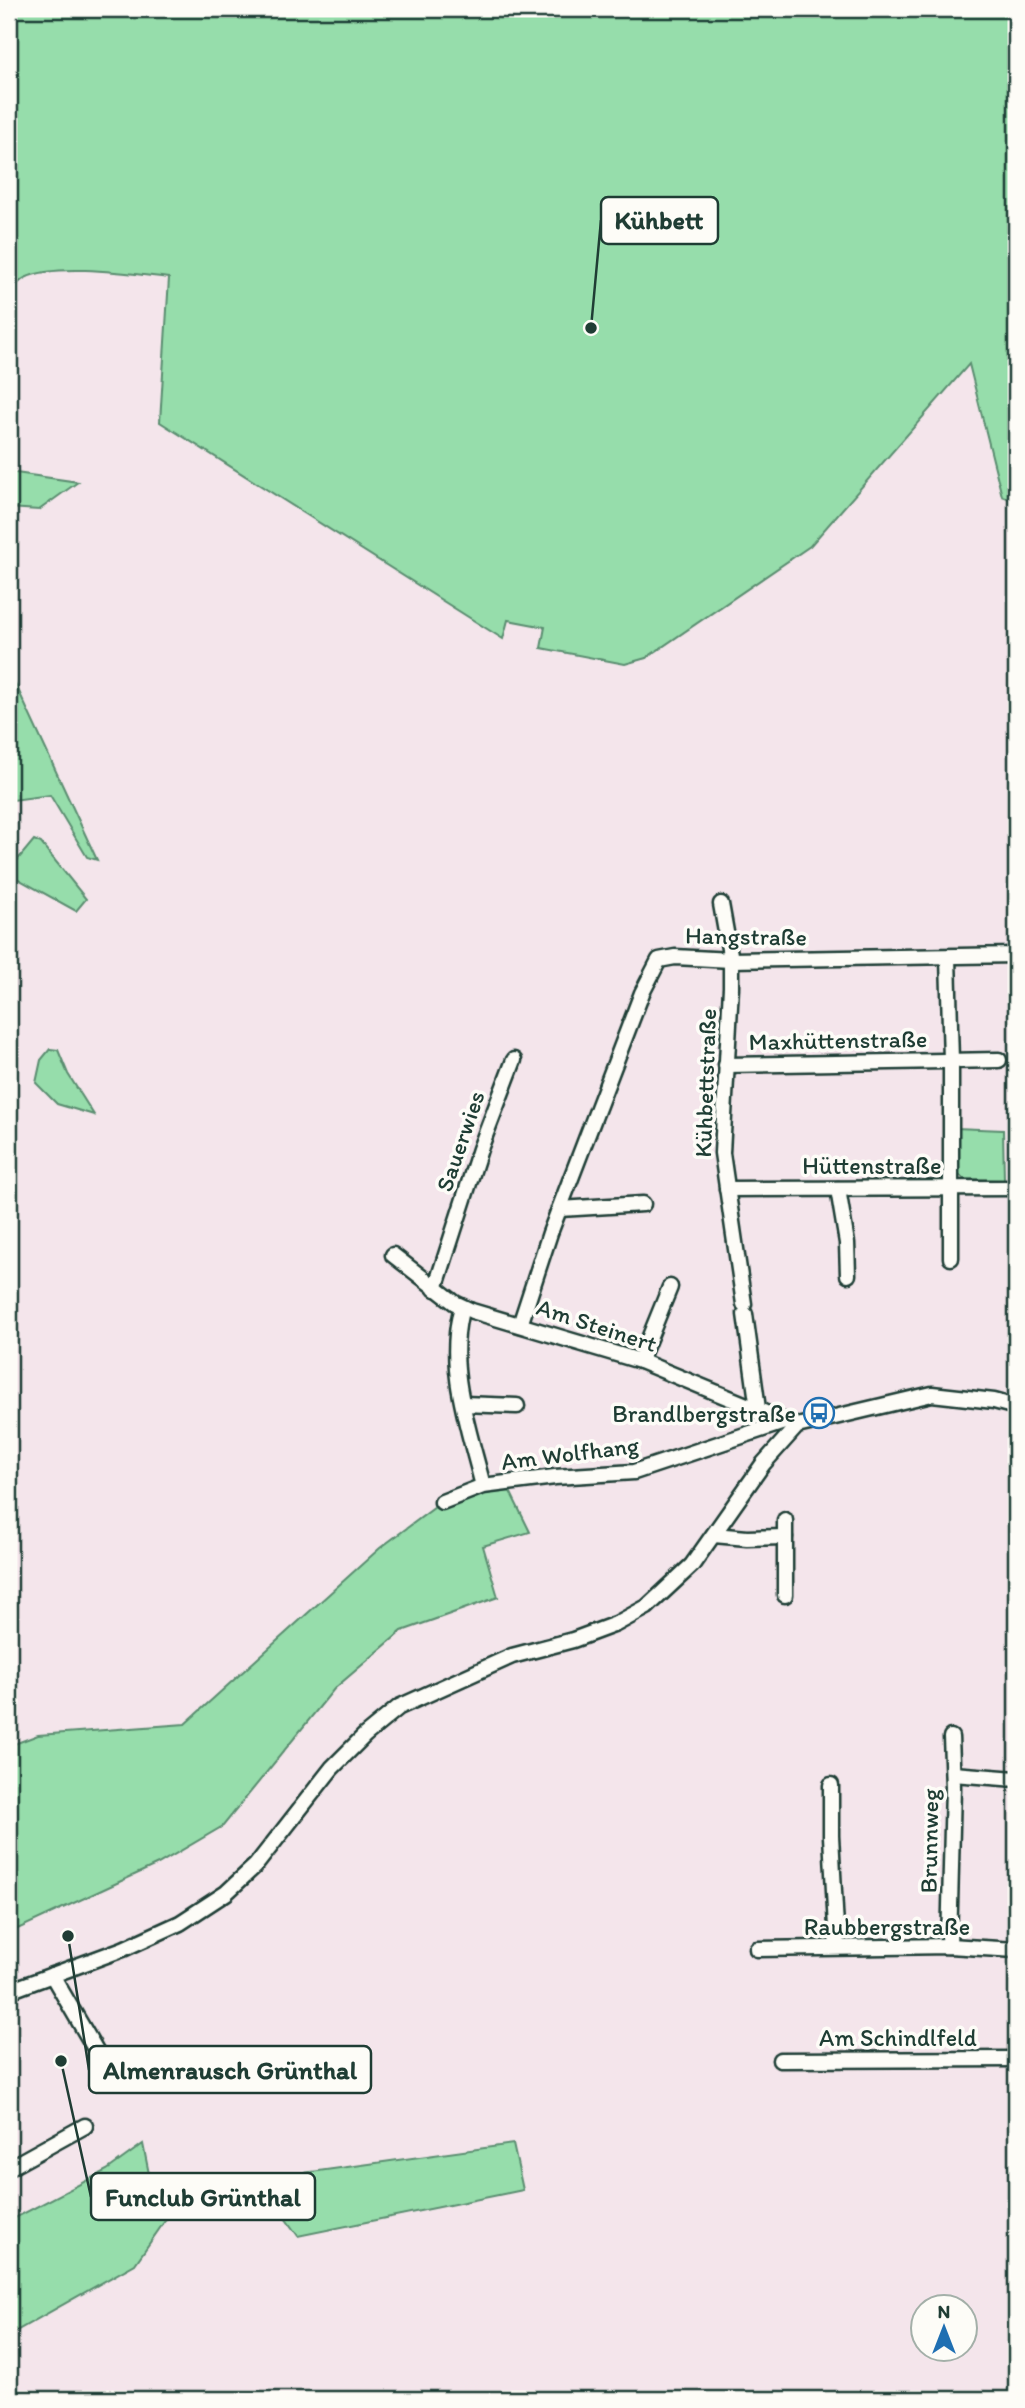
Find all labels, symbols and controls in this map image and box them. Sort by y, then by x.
callout: Kühbett [601,197,718,244]
text: Kühbett [614,204,704,236]
street label: Hangstraße [685,920,807,952]
street label: Kühbettstraße [688,1008,722,1158]
street label: Maxhüttenstraße [748,1024,928,1056]
street label: Sauerwies [429,1087,491,1195]
street label: Hüttenstraße [802,1151,942,1180]
street label: Am Steinert [533,1292,661,1358]
bus stop icon: Brandlbergstraße [802,1396,836,1430]
place label: Brandlbergstraße [612,1399,796,1428]
street label: Am Wolfhang [499,1430,641,1476]
street label: Brunnweg [914,1788,944,1894]
street label: Raubbergstraße [804,1912,970,1941]
street label: Am Schindlfeld [819,2023,977,2052]
callout: Almenrausch Grünthal [89,2046,371,2093]
text: Almenrausch Grünthal [102,2054,358,2086]
callout: Funclub Grünthal [91,2173,315,2220]
text: Funclub Grünthal [105,2181,302,2213]
north arrow [909,2292,979,2362]
text: N [938,2300,950,2323]

